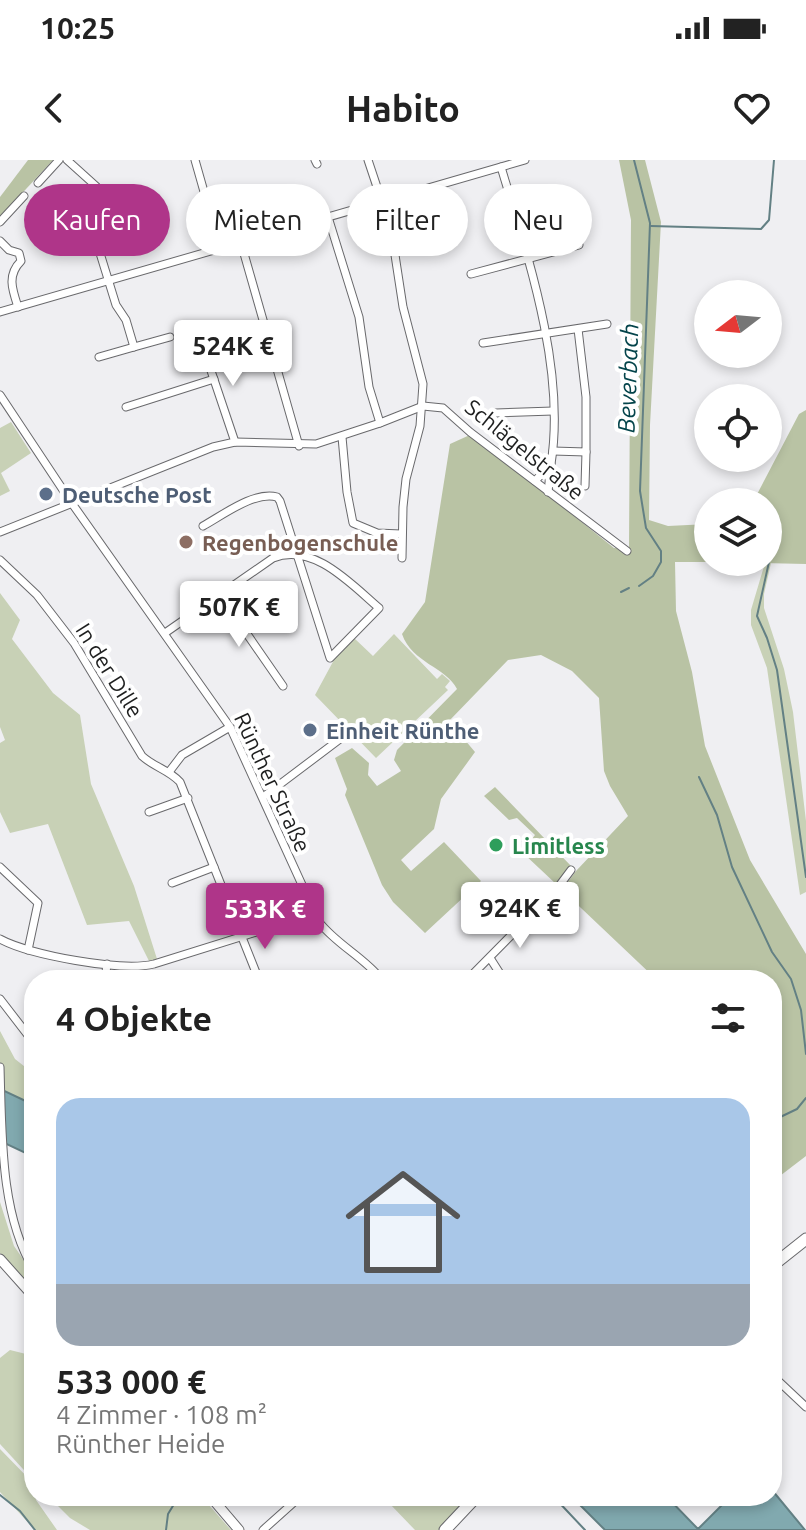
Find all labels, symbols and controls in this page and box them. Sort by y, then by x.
text: 10:25 [40,11,115,45]
icon: back [32,86,76,130]
icon: heart [730,86,774,130]
text: Habito [346,88,460,129]
chip: Kaufen [24,184,170,256]
chip: Mieten [186,184,331,256]
chip: Filter [347,184,468,256]
chip: Neu [484,184,592,256]
north arrow [694,280,782,368]
map controls [694,280,782,576]
pin: 524K € [168,320,298,388]
water label: Beverbach [613,323,643,433]
text: 524K € [192,331,274,360]
button: locate [694,384,782,472]
street label: Schlägelstraße [461,394,589,504]
place label: Deutsche Post [62,482,212,507]
marker: Deutsche Post [37,485,55,503]
button: layers [694,488,782,576]
place label: Regenbogenschule [202,530,398,555]
marker: Regenbogenschule [177,533,195,551]
pin: 507K € [174,581,304,649]
text: 507K € [198,592,280,621]
street label: In der Dille [71,618,149,722]
street label: Rünther Straße [230,708,316,856]
place label: Einheit Rünthe [326,718,479,743]
marker: Einheit Rünthe [301,721,319,739]
place label: Limitless [512,833,605,858]
marker: Limitless [487,836,505,854]
pin: 924K € [455,882,585,950]
pin: 533K € [200,883,330,951]
text: 924K € [479,893,561,922]
text: 533K € [224,894,306,923]
icon: filters [706,996,750,1040]
text: 4 Objekte [56,999,212,1037]
icon: home [331,1150,475,1294]
text: 533 000 € [56,1362,206,1400]
text: 4 Zimmer · 108 m² [56,1400,267,1429]
text: Rünther Heide [56,1429,225,1458]

